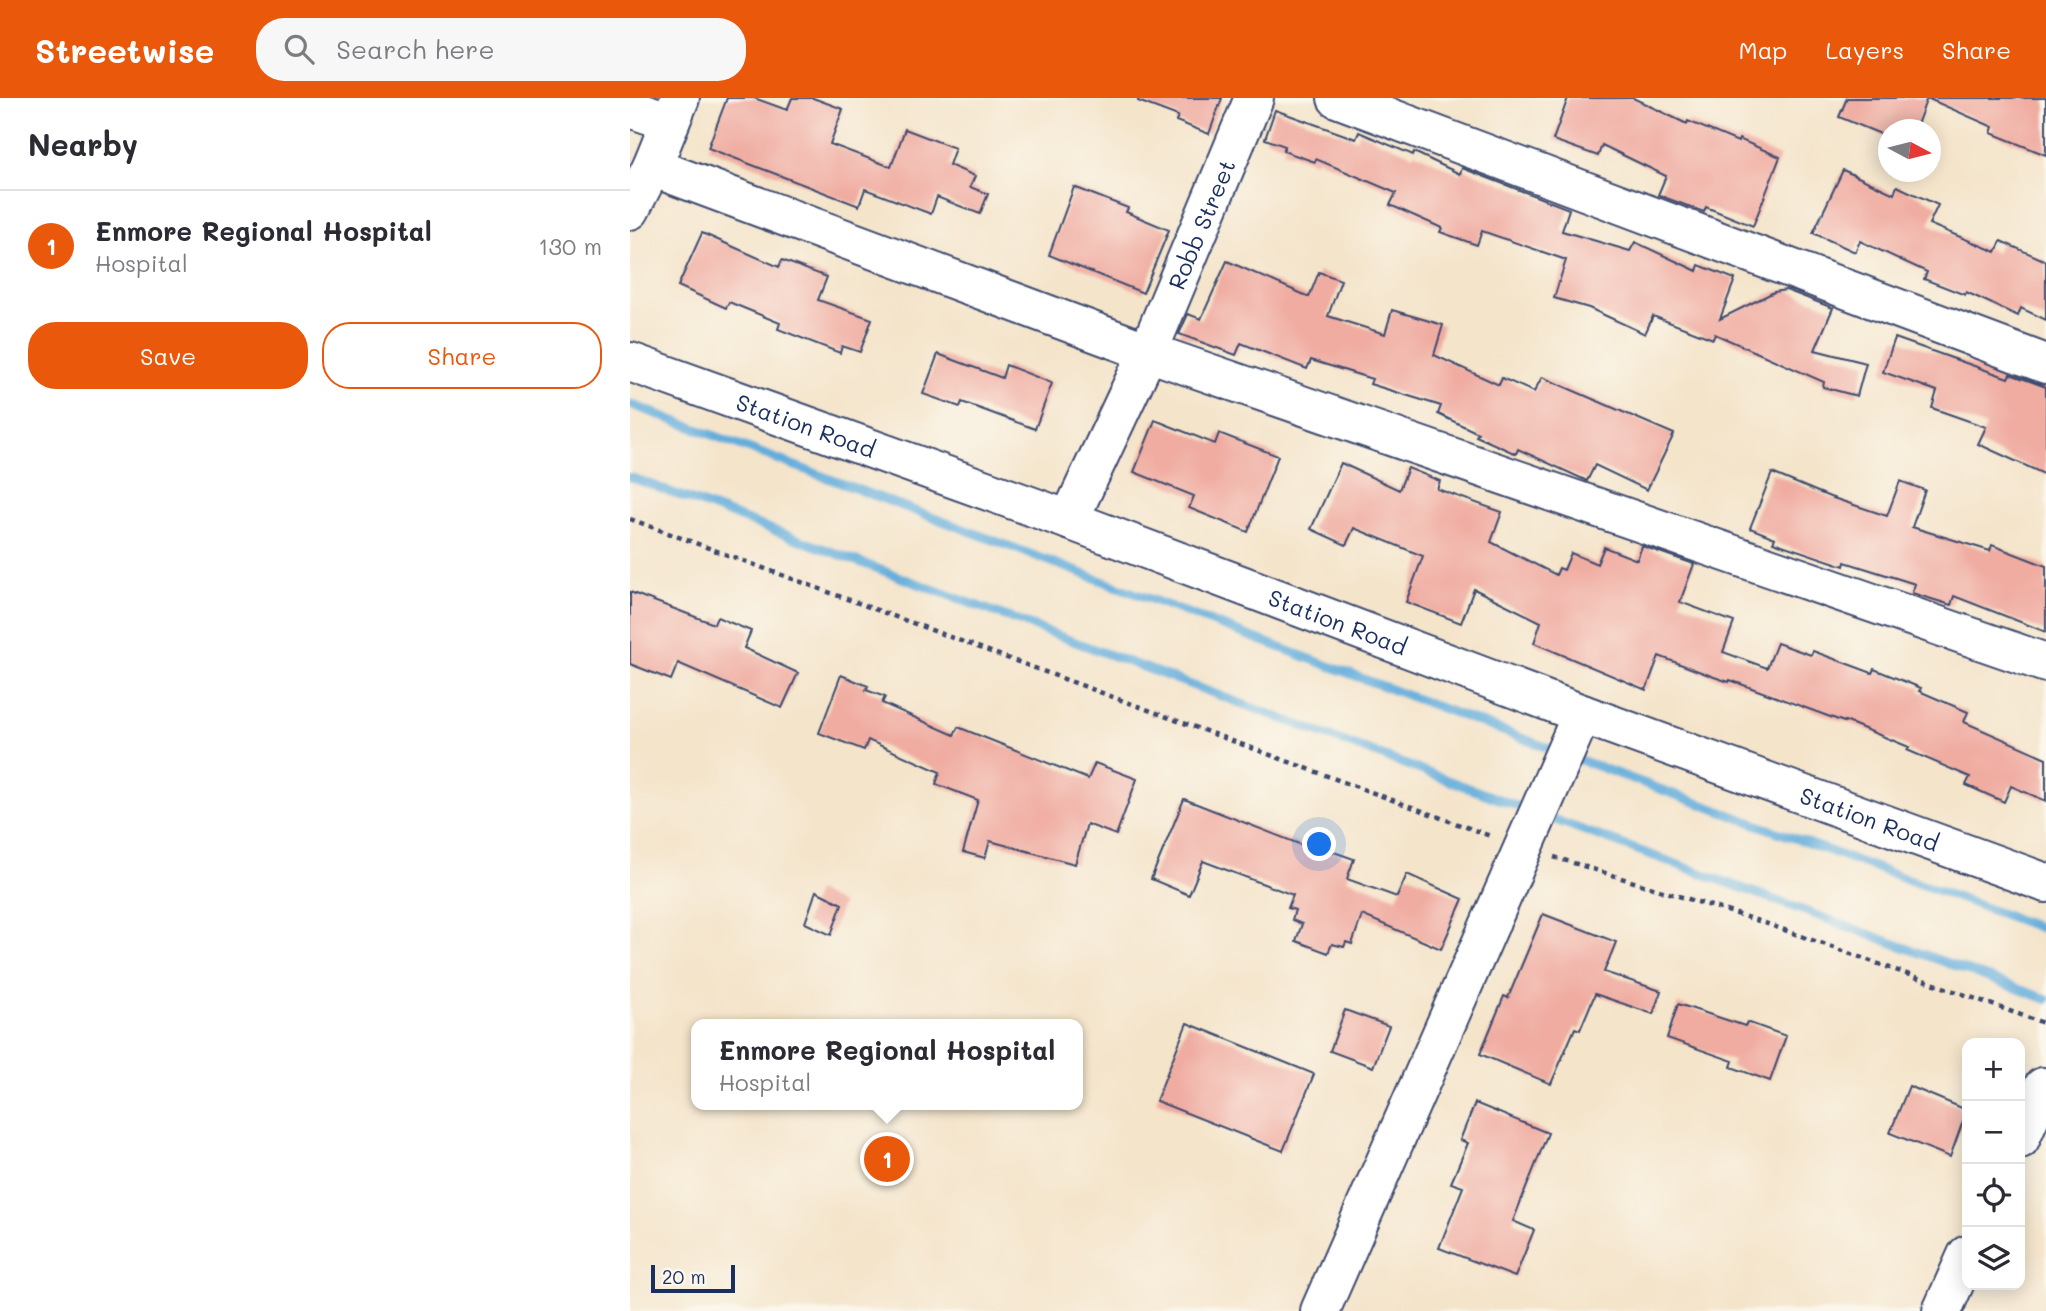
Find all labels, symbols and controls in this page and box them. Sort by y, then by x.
search box [256,18,746,81]
text: Streetwise [35,28,214,71]
icon: search [280,30,318,68]
text: Search here [336,32,495,66]
text: Map [1739,34,1787,65]
text: Layers [1825,34,1904,65]
text: Share [1942,34,2011,65]
north arrow [1878,119,1941,182]
text: Nearby [28,124,138,164]
street label: Robb Street [1161,155,1242,294]
text: Enmore Regional Hospital [95,214,432,248]
text: 1 [46,231,56,261]
text: 130 m [538,231,602,261]
text: Hospital [95,248,188,278]
button: Save [28,322,308,389]
button: Share [322,322,602,389]
street label: Station Road [732,387,880,464]
street label: Station Road [1264,582,1411,661]
street label: Station Road [1796,780,1943,858]
your location [1302,827,1336,861]
popup [691,1019,1083,1110]
text: Enmore Regional Hospital [719,1033,1055,1067]
map controls [1962,1038,2025,1290]
button: + [1962,1038,2025,1101]
text: Hospital [719,1067,811,1097]
button: − [1962,1101,2025,1164]
pin: 1 [864,1133,910,1185]
button: locate [1962,1164,2025,1227]
button: layers [1962,1227,2025,1290]
scale bar [651,1262,735,1294]
text: 20 m [662,1264,706,1289]

